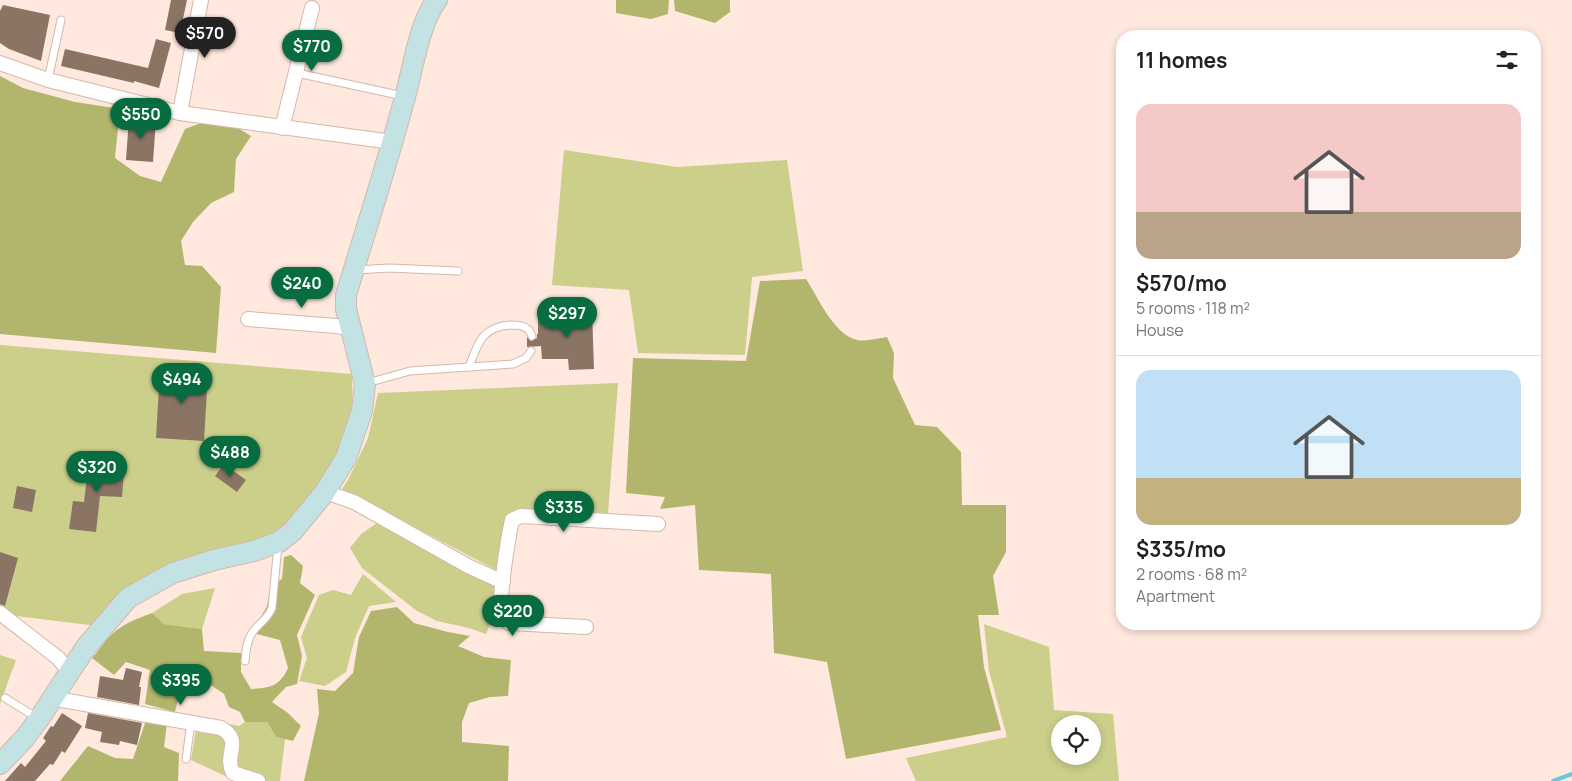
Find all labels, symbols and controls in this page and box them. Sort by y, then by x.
pin: $570 [175,17,235,59]
text: $570 [186,22,224,44]
pin: $770 [282,30,342,72]
text: $770 [293,35,331,57]
text: 11 homes [1136,46,1227,74]
icon: filters [1493,46,1521,74]
pin: $550 [111,98,171,140]
text: $550 [121,103,161,125]
icon: home [1284,137,1374,227]
pin: $240 [272,266,332,309]
text: $570/mo [1136,269,1227,297]
text: $240 [282,272,322,294]
pin: $297 [537,296,597,339]
text: 5 rooms · 118 m² [1136,297,1250,319]
text: $297 [548,302,586,324]
text: House [1136,319,1184,341]
pin: $494 [152,362,212,405]
text: $494 [162,368,202,390]
icon: home [1284,402,1374,492]
pin: $488 [200,436,260,478]
text: $488 [210,441,250,463]
pin: $320 [67,450,127,493]
text: $320 [77,456,117,478]
pin: $335 [534,490,594,533]
text: $335 [545,496,583,518]
text: $335/mo [1136,535,1226,563]
text: 2 rooms · 68 m² [1136,563,1247,585]
text: Apartment [1136,585,1215,607]
pin: $220 [483,594,543,637]
text: $220 [493,600,533,622]
pin: $395 [151,664,211,706]
text: $395 [162,669,200,691]
map controls [1051,715,1101,765]
button: locate [1051,715,1101,765]

